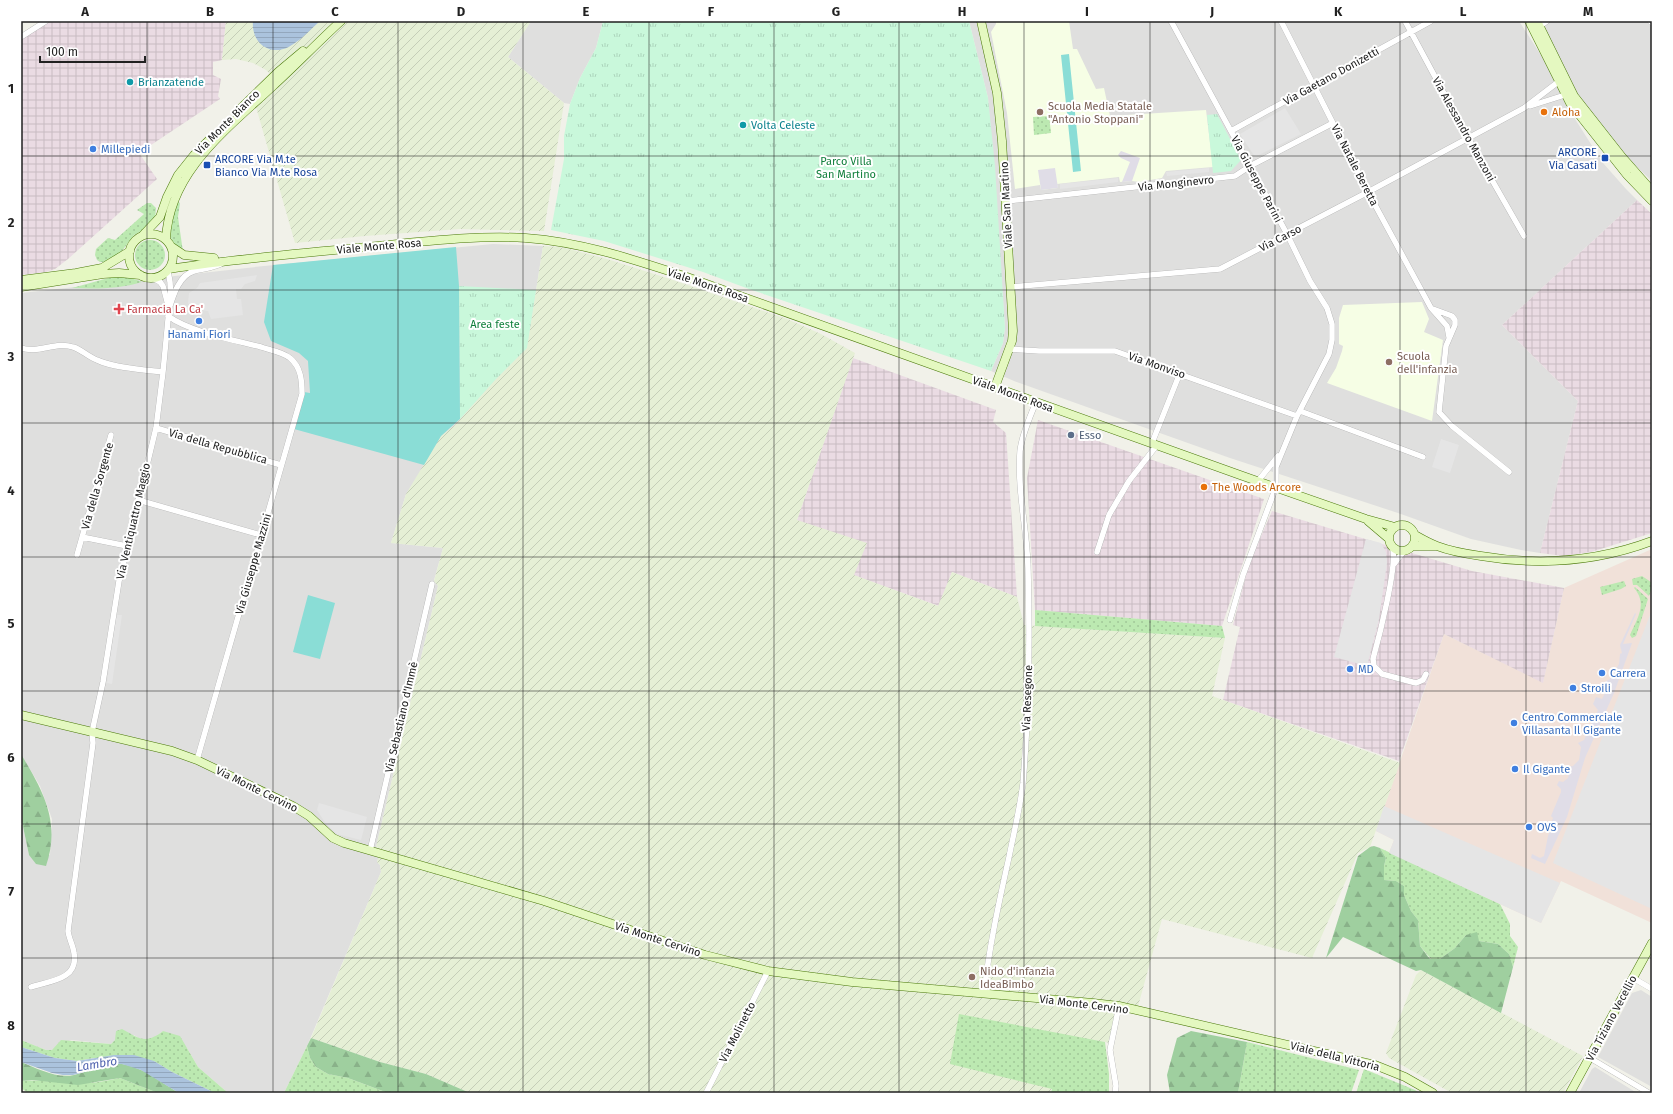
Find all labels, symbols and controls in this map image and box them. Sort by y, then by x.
text: A [80,4,89,19]
text: B [206,4,214,19]
text: C [331,4,339,19]
text: D [457,4,466,19]
text: E [583,4,590,19]
text: F [708,4,715,19]
text: G [832,4,840,19]
text: H [958,4,966,19]
text: I [1085,4,1089,19]
text: J [1209,4,1214,19]
text: K [1334,4,1343,19]
text: L [1460,4,1467,19]
text: M [1583,4,1593,19]
scale bar [40,38,145,64]
text: 100 m [46,45,78,59]
street label: Via Gaetano Donizetti [1281,45,1381,108]
street label: Via Alessandro Manzoni [1429,75,1498,184]
place label: Brianzatende [138,76,204,89]
marker: Brianzatende [125,77,135,87]
text: 1 [8,81,14,96]
street label: Via Monte Bianco [192,87,262,157]
place label: Scuola Media Statale "Antonio Stoppani" [1048,100,1152,126]
place label: Aloha [1552,106,1580,119]
marker: Scuola Media Statale "Antonio Stoppani" [1035,107,1045,117]
marker: Aloha [1539,107,1549,117]
place label: Volta Celeste [751,119,815,132]
marker: Volta Celeste [738,120,748,130]
street label: Via Natale Beretta [1328,122,1381,208]
street label: Via Giuseppe Parini [1228,134,1285,225]
place label: Millepiedi [101,143,150,156]
marker: Millepiedi [88,144,98,154]
place label: ARCORE Via Casati [1549,146,1597,172]
place label: ARCORE Via M.te Bianco Via M.te Rosa [215,153,317,179]
marker: ARCORE Via Casati [1600,153,1610,163]
park label: Parco Villa San Martino [816,155,876,181]
marker: ARCORE Via M.te Bianco Via M.te Rosa [202,160,212,170]
street label: Viale San Martino [998,161,1015,249]
street label: Via Monginevro [1137,173,1215,194]
text: 2 [8,215,15,230]
street label: Via Carso [1257,222,1304,255]
street label: Viale Monte Rosa [336,236,422,257]
street label: Viale Monte Rosa [665,265,750,305]
place label: Farmacia La Ca' [127,303,203,316]
marker: Farmacia La Ca' [114,304,124,314]
marker: Hanami Fiori [194,316,204,326]
park label: Area feste [470,318,520,331]
place label: Hanami Fiori [167,328,231,341]
text: 3 [7,349,15,364]
street label: Via Monviso [1127,350,1187,381]
place label: Scuola dell'infanzia [1397,350,1458,376]
marker: Scuola dell'infanzia [1384,357,1394,367]
street label: Viale Monte Rosa [971,374,1055,415]
street label: Via della Repubblica [167,426,269,467]
place label: Esso [1079,429,1101,442]
marker: Esso [1066,430,1076,440]
street label: Via della Sorgente [79,441,116,531]
street label: Via Ventiquattro Maggio [114,462,153,581]
place label: The Woods Arcore [1212,481,1301,494]
marker: The Woods Arcore [1199,482,1209,492]
text: 4 [7,483,15,498]
street label: Via Giuseppe Mazzini [233,512,274,616]
text: 5 [8,616,15,631]
street label: Via Sebastiano d'Immè [382,660,421,774]
place label: MD [1358,663,1374,676]
marker: MD [1345,664,1355,674]
street label: Via Resegone [1020,665,1035,731]
place label: Carrera [1610,667,1646,680]
marker: Carrera [1597,668,1607,678]
place label: Stroili [1581,682,1611,695]
marker: Stroili [1568,683,1578,693]
place label: Centro Commerciale Villasanta Il Gigante [1522,711,1622,737]
marker: Centro Commerciale Villasanta Il Gigante [1509,718,1519,728]
text: 6 [7,750,15,765]
place label: Il Gigante [1523,763,1570,776]
street label: Via Monte Cervino [214,764,300,815]
marker: Il Gigante [1510,764,1520,774]
place label: OVS [1537,821,1557,834]
marker: OVS [1524,822,1534,832]
text: 7 [8,884,14,899]
street label: Via Monte Cervino [613,919,703,960]
place label: Nido d'infanzia IdeaBimbo [980,965,1055,991]
marker: Nido d'infanzia IdeaBimbo [967,972,977,982]
street label: Via Tiziano Vecellio [1583,973,1640,1063]
street label: Via Monte Cervino [1039,993,1129,1016]
street label: Via Molinetto [717,1000,758,1065]
text: 8 [7,1018,15,1033]
street label: Viale della Vittoria [1289,1039,1381,1074]
water label: Lambro [76,1054,118,1074]

